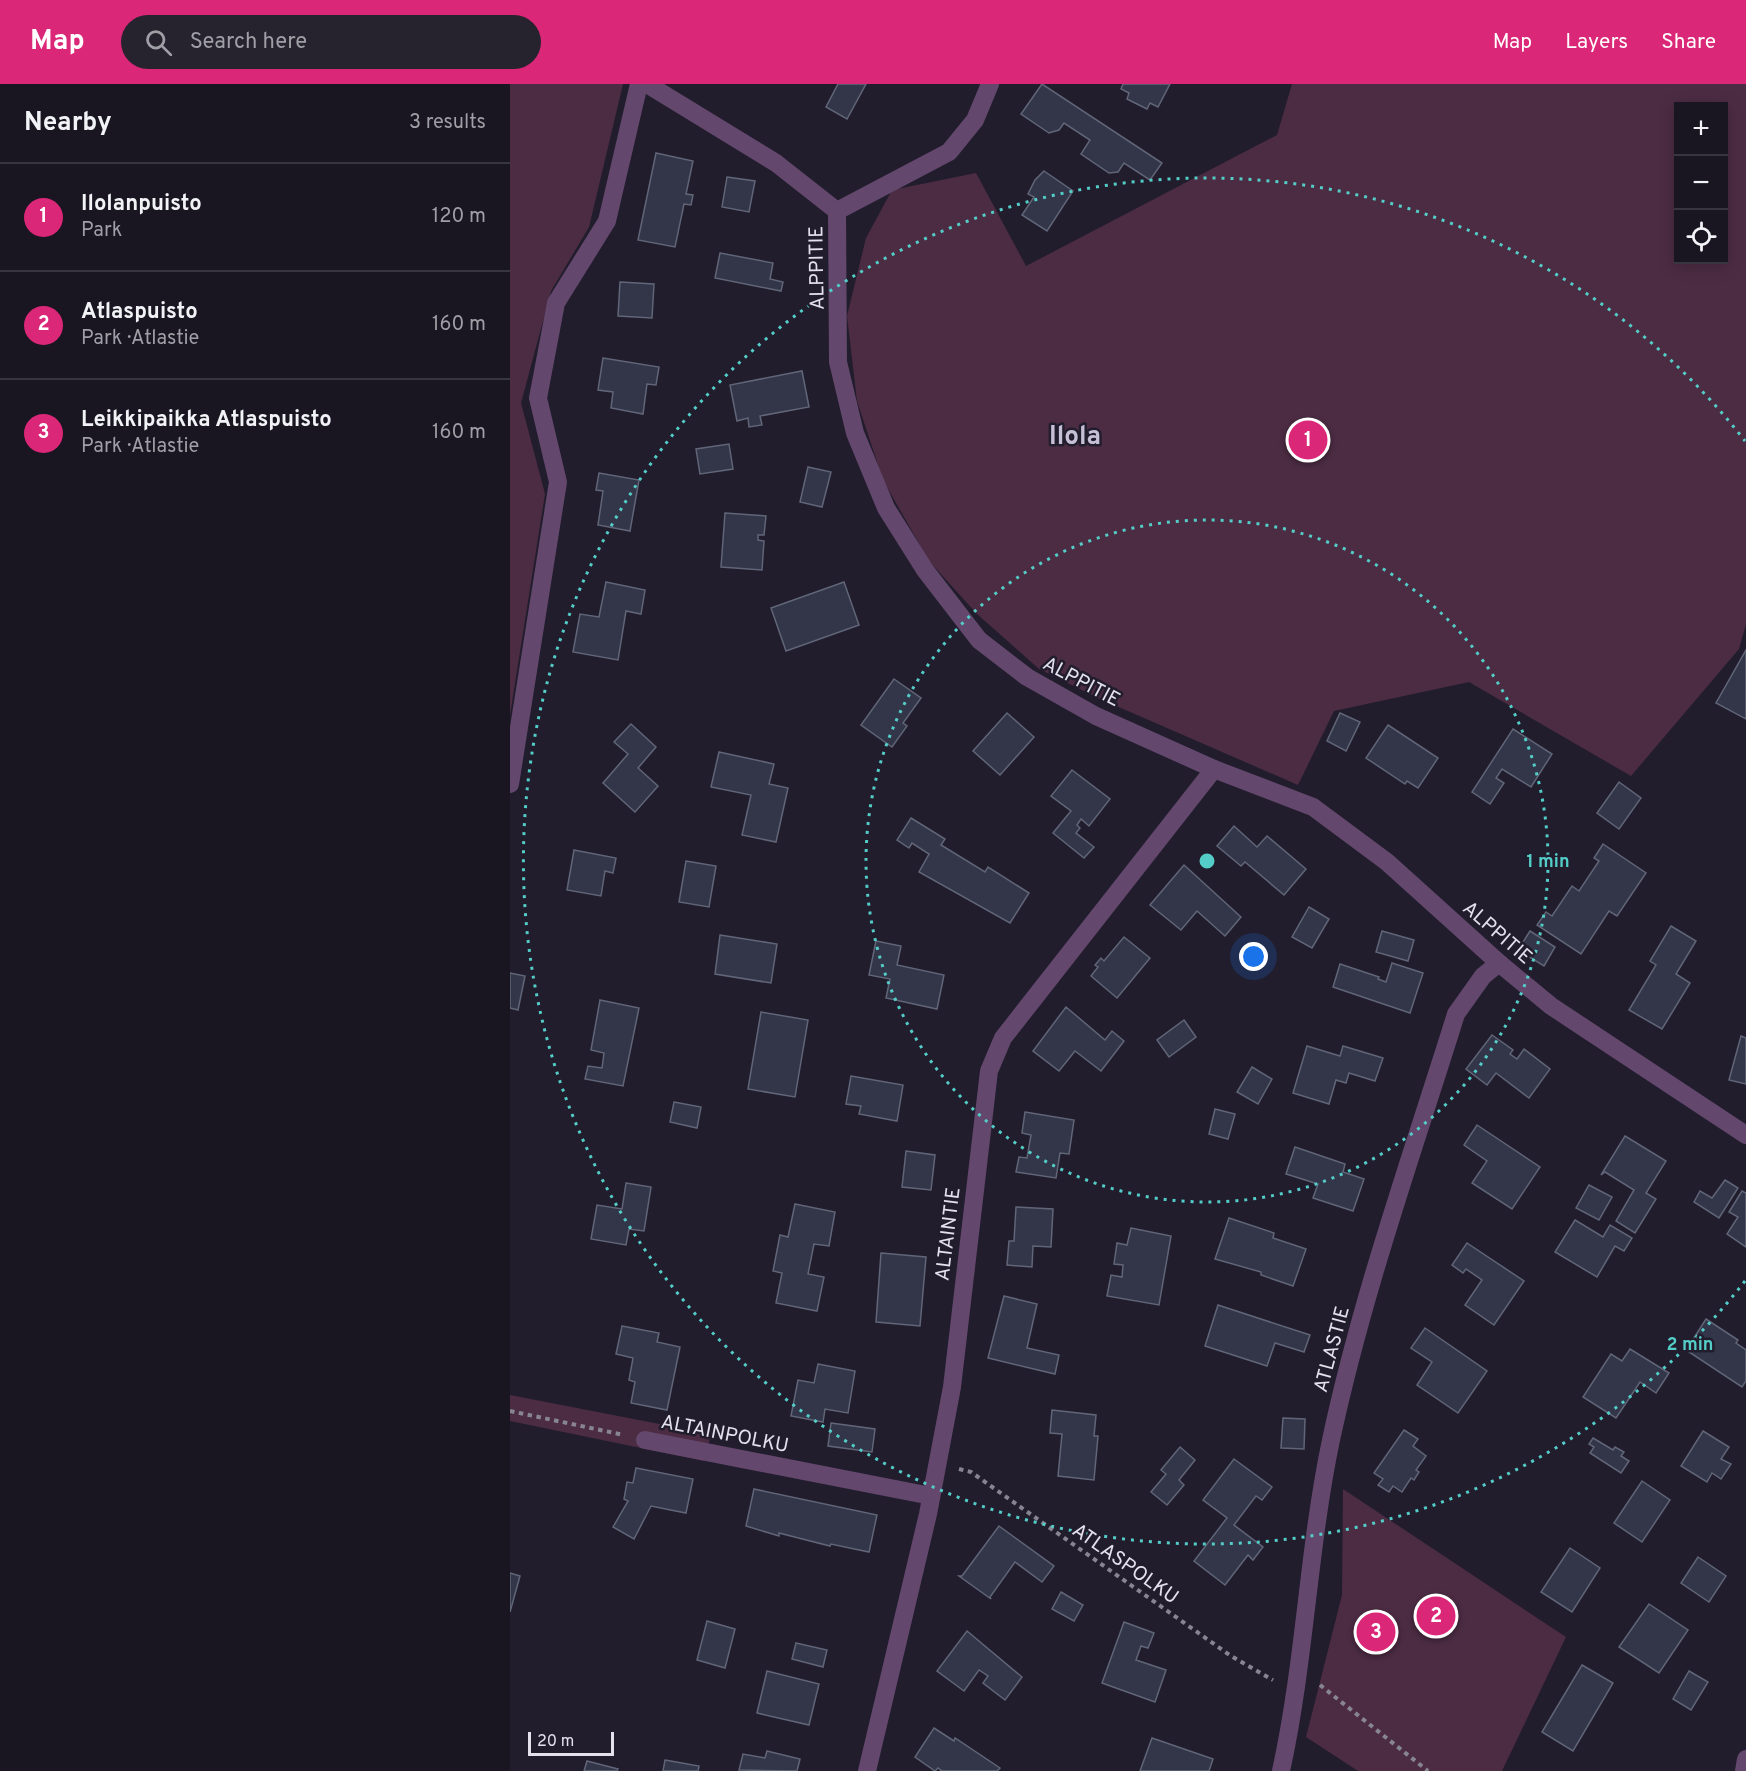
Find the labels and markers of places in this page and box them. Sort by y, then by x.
pin: 1 [1288,418,1328,462]
centre of rings [1197,851,1217,871]
pin: 2 [1416,1594,1456,1639]
pin: 3 [1356,1610,1396,1654]

